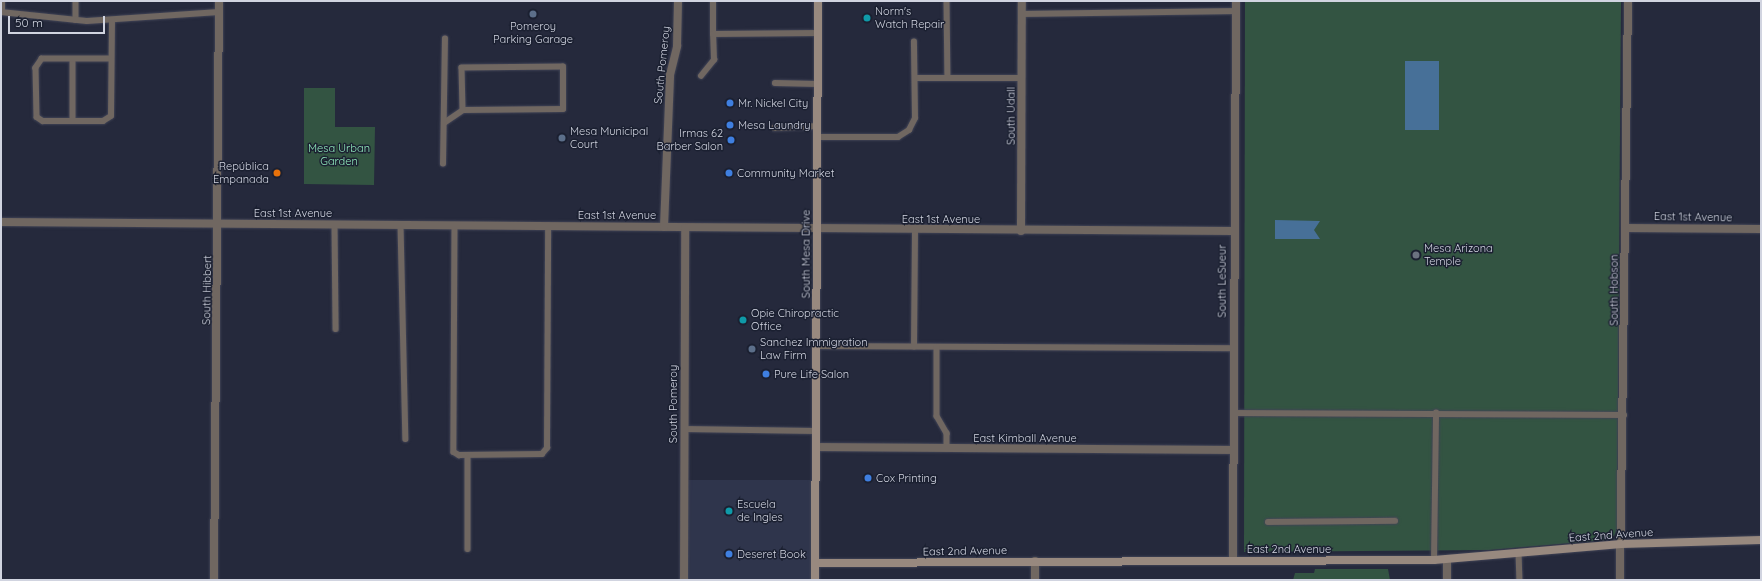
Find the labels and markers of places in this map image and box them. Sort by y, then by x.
place label: Norm's Watch Repair [875,5,944,31]
marker: Pomeroy Parking Garage [528,9,538,19]
marker: Norm's Watch Repair [862,13,872,23]
place label: Pomeroy Parking Garage [493,20,573,46]
place label: Mr. Nickel City [738,96,808,110]
marker: Mr. Nickel City [725,98,735,108]
place label: Mesa Laundry [738,118,810,132]
marker: Mesa Laundry [725,120,735,130]
place label: Mesa Municipal Court [570,125,648,151]
place label: Irmas 62 Barber Salon [657,127,723,153]
marker: Mesa Municipal Court [557,133,567,143]
marker: Irmas 62 Barber Salon [726,135,736,145]
place label: República Empanada [213,160,269,186]
place label: Community Market [737,166,834,180]
marker: República Empanada [272,168,282,178]
marker: Community Market [724,168,734,178]
place label: Mesa Arizona Temple [1424,242,1493,268]
marker: Mesa Arizona Temple [1411,250,1421,260]
place label: Opie Chiropractic Office [751,307,839,333]
marker: Opie Chiropractic Office [738,315,748,325]
place label: Sanchez Immigration Law Firm [760,336,868,362]
marker: Sanchez Immigration Law Firm [747,344,757,354]
place label: Pure Life Salon [774,367,849,381]
marker: Pure Life Salon [761,369,771,379]
place label: Cox Printing [876,471,937,485]
marker: Cox Printing [863,473,873,483]
place label: Escuela de Ingles [737,498,783,524]
marker: Escuela de Ingles [724,506,734,516]
place label: Deseret Book [737,547,806,561]
marker: Deseret Book [724,549,734,559]

